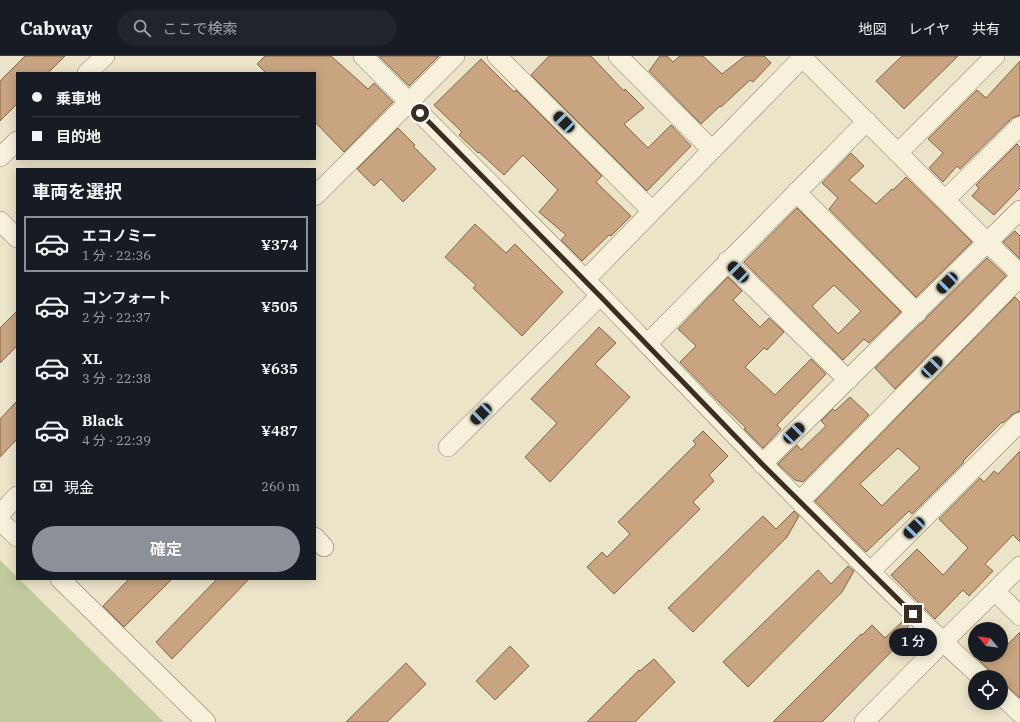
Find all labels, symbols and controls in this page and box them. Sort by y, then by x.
search box [117,10,397,46]
text: Cabway [20,16,93,40]
icon: search [131,17,153,39]
text: ここで検索 [163,19,238,38]
text: 地図 [858,20,886,38]
text: レイヤ [908,20,950,38]
text: 共有 [972,20,1000,38]
text: 乗車地 [56,89,101,108]
route start [411,104,429,122]
car [551,109,577,135]
text: 目的地 [56,127,101,146]
text: 車両を選択 [32,180,122,203]
icon: car [34,226,70,262]
text: エコノミー [82,226,157,245]
text: ¥374 [261,235,298,254]
text: 1 分 · 22:36 [82,247,151,264]
car [725,259,751,285]
car [934,270,960,296]
icon: car [34,288,70,324]
text: コンフォート [82,288,172,307]
text: ¥505 [261,297,298,316]
text: 2 分 · 22:37 [82,309,151,326]
text: XL [82,349,102,368]
icon: car [34,350,70,386]
car [919,354,945,380]
text: ¥635 [261,359,298,378]
text: 3 分 · 22:38 [82,370,151,387]
car [468,401,494,427]
text: Black [82,411,123,430]
icon: car [34,412,70,448]
car [781,420,807,446]
text: ¥487 [261,421,298,440]
text: 4 分 · 22:39 [82,432,151,449]
icon: cash [32,475,54,497]
text: 現金 [64,478,94,497]
text: 260 m [261,478,300,495]
car [901,515,927,541]
button: 確定 [32,526,300,572]
route end [904,605,922,623]
north arrow [968,622,1008,662]
map controls [968,622,1008,710]
callout: 1 分 [889,628,937,656]
text: 1 分 [901,633,925,650]
button: locate [968,670,1008,710]

